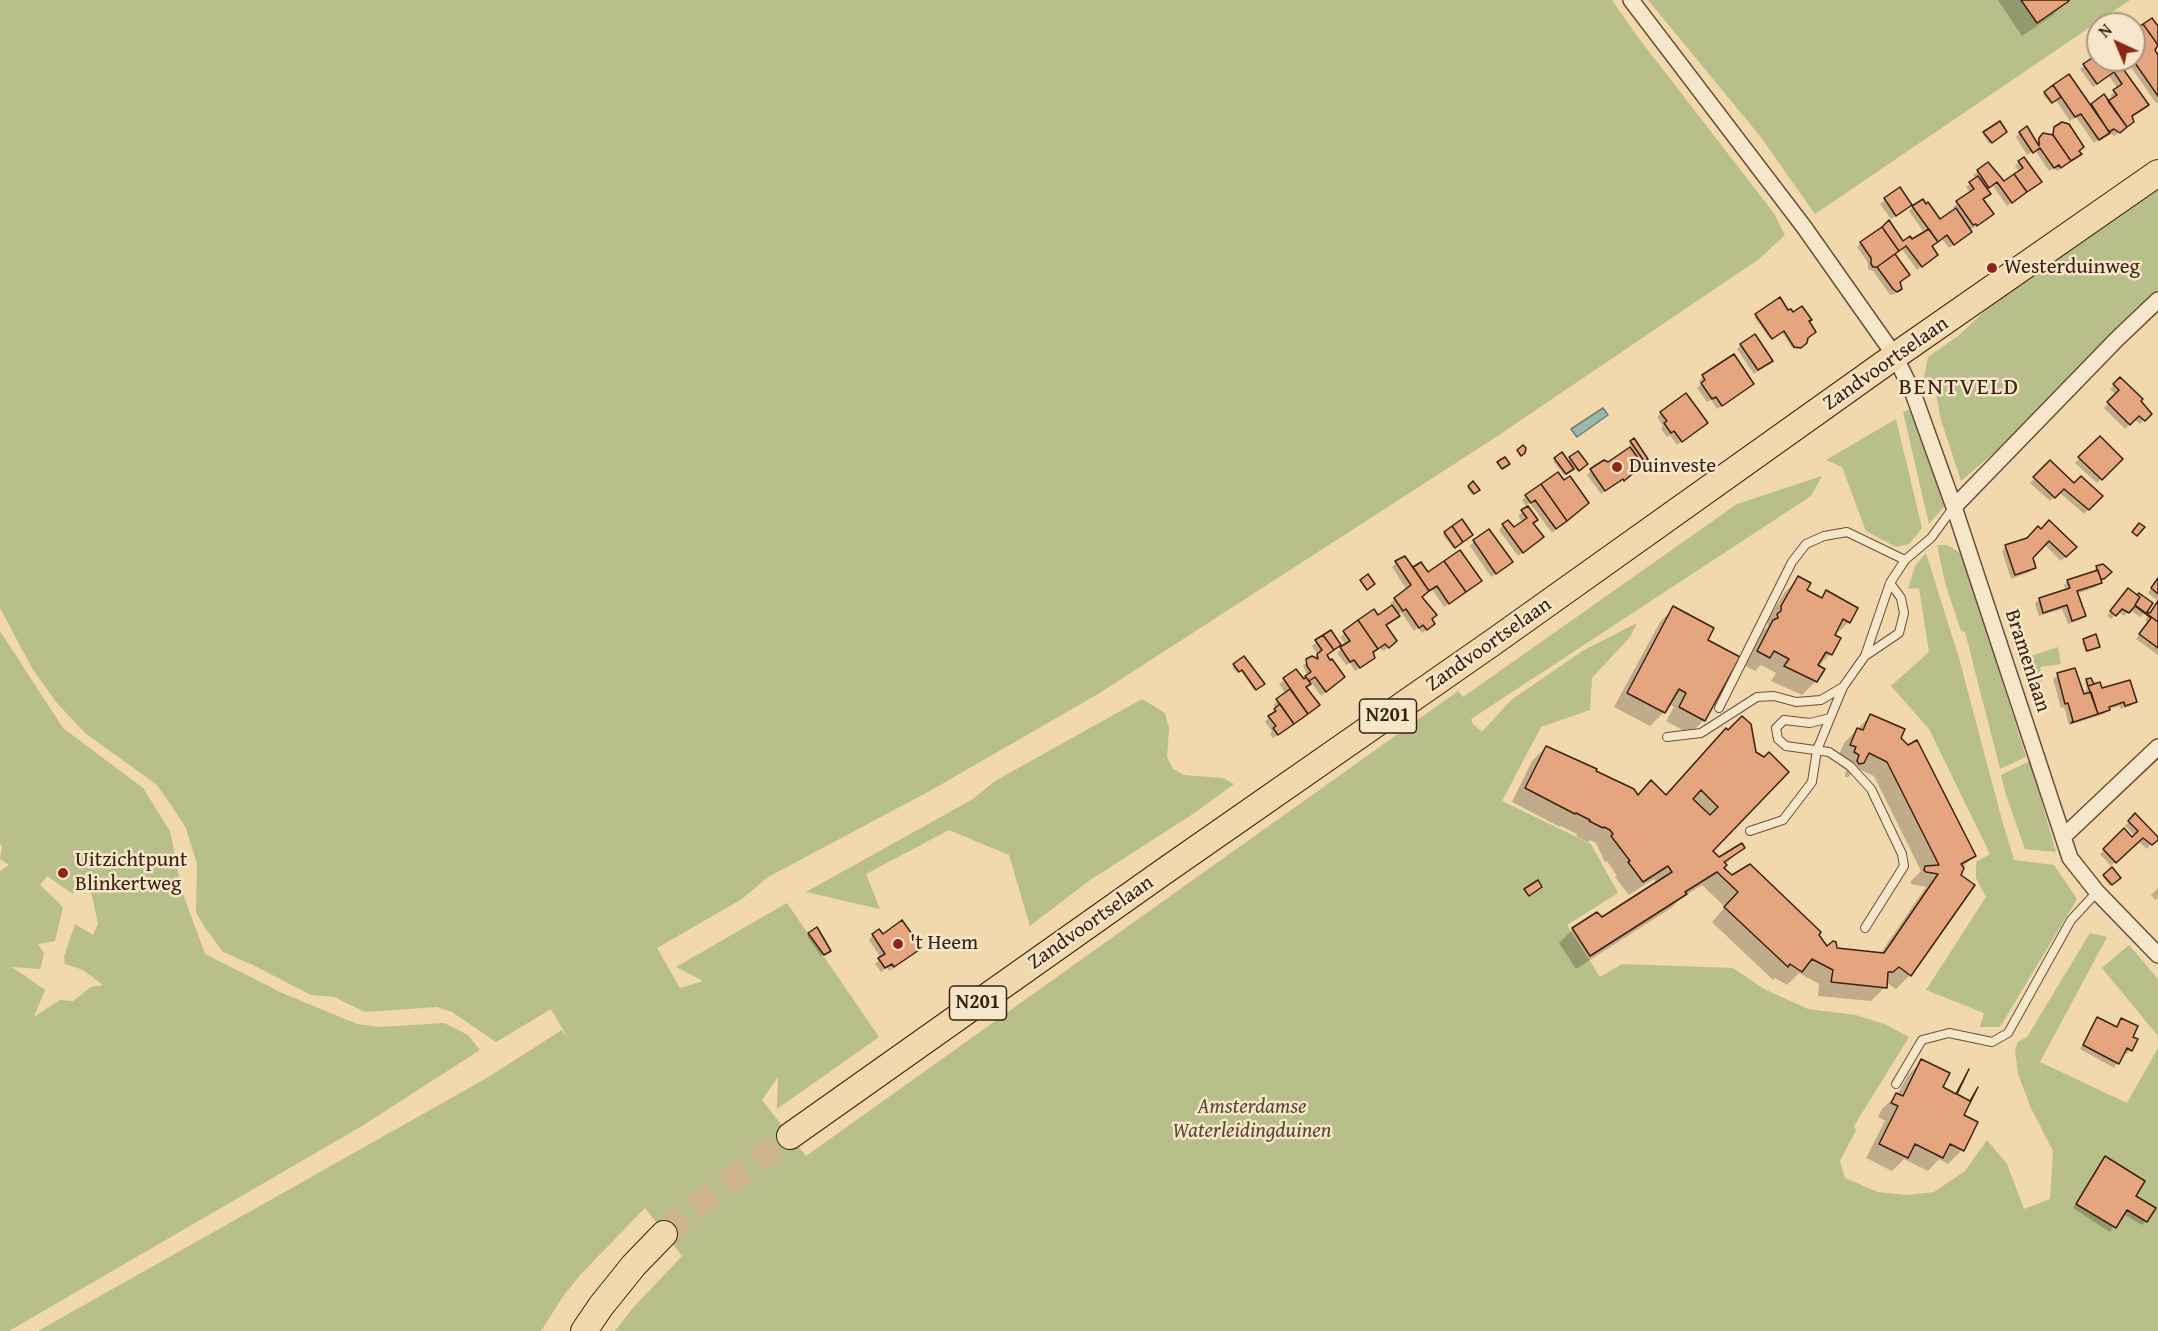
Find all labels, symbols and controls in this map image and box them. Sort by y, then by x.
north arrow [2086,12,2146,72]
text: N [2093,18,2117,43]
place label: Westerduinweg [2004,255,2140,281]
marker: Westerduinweg [1985,261,1999,275]
street label: Zandvoortselaan [1818,311,1954,417]
district label: BENTVELD [1898,374,2020,402]
place label: Duinveste [1629,454,1716,480]
marker: Duinveste [1610,460,1624,474]
street label: Zandvoortselaan [1421,592,1557,698]
street label: Bramenlaan [1999,606,2055,716]
road number: N201 [1360,699,1416,733]
place label: Uitzichtpunt Blinkertweg [75,848,187,898]
marker: Uitzichtpunt Blinkertweg [56,866,70,880]
street label: Zandvoortselaan [1023,870,1159,976]
place label: 't Heem [910,931,978,957]
marker: 't Heem [891,937,905,951]
road number: N201 [950,986,1006,1020]
park label: Amsterdamse Waterleidingduinen [1173,1095,1331,1145]

